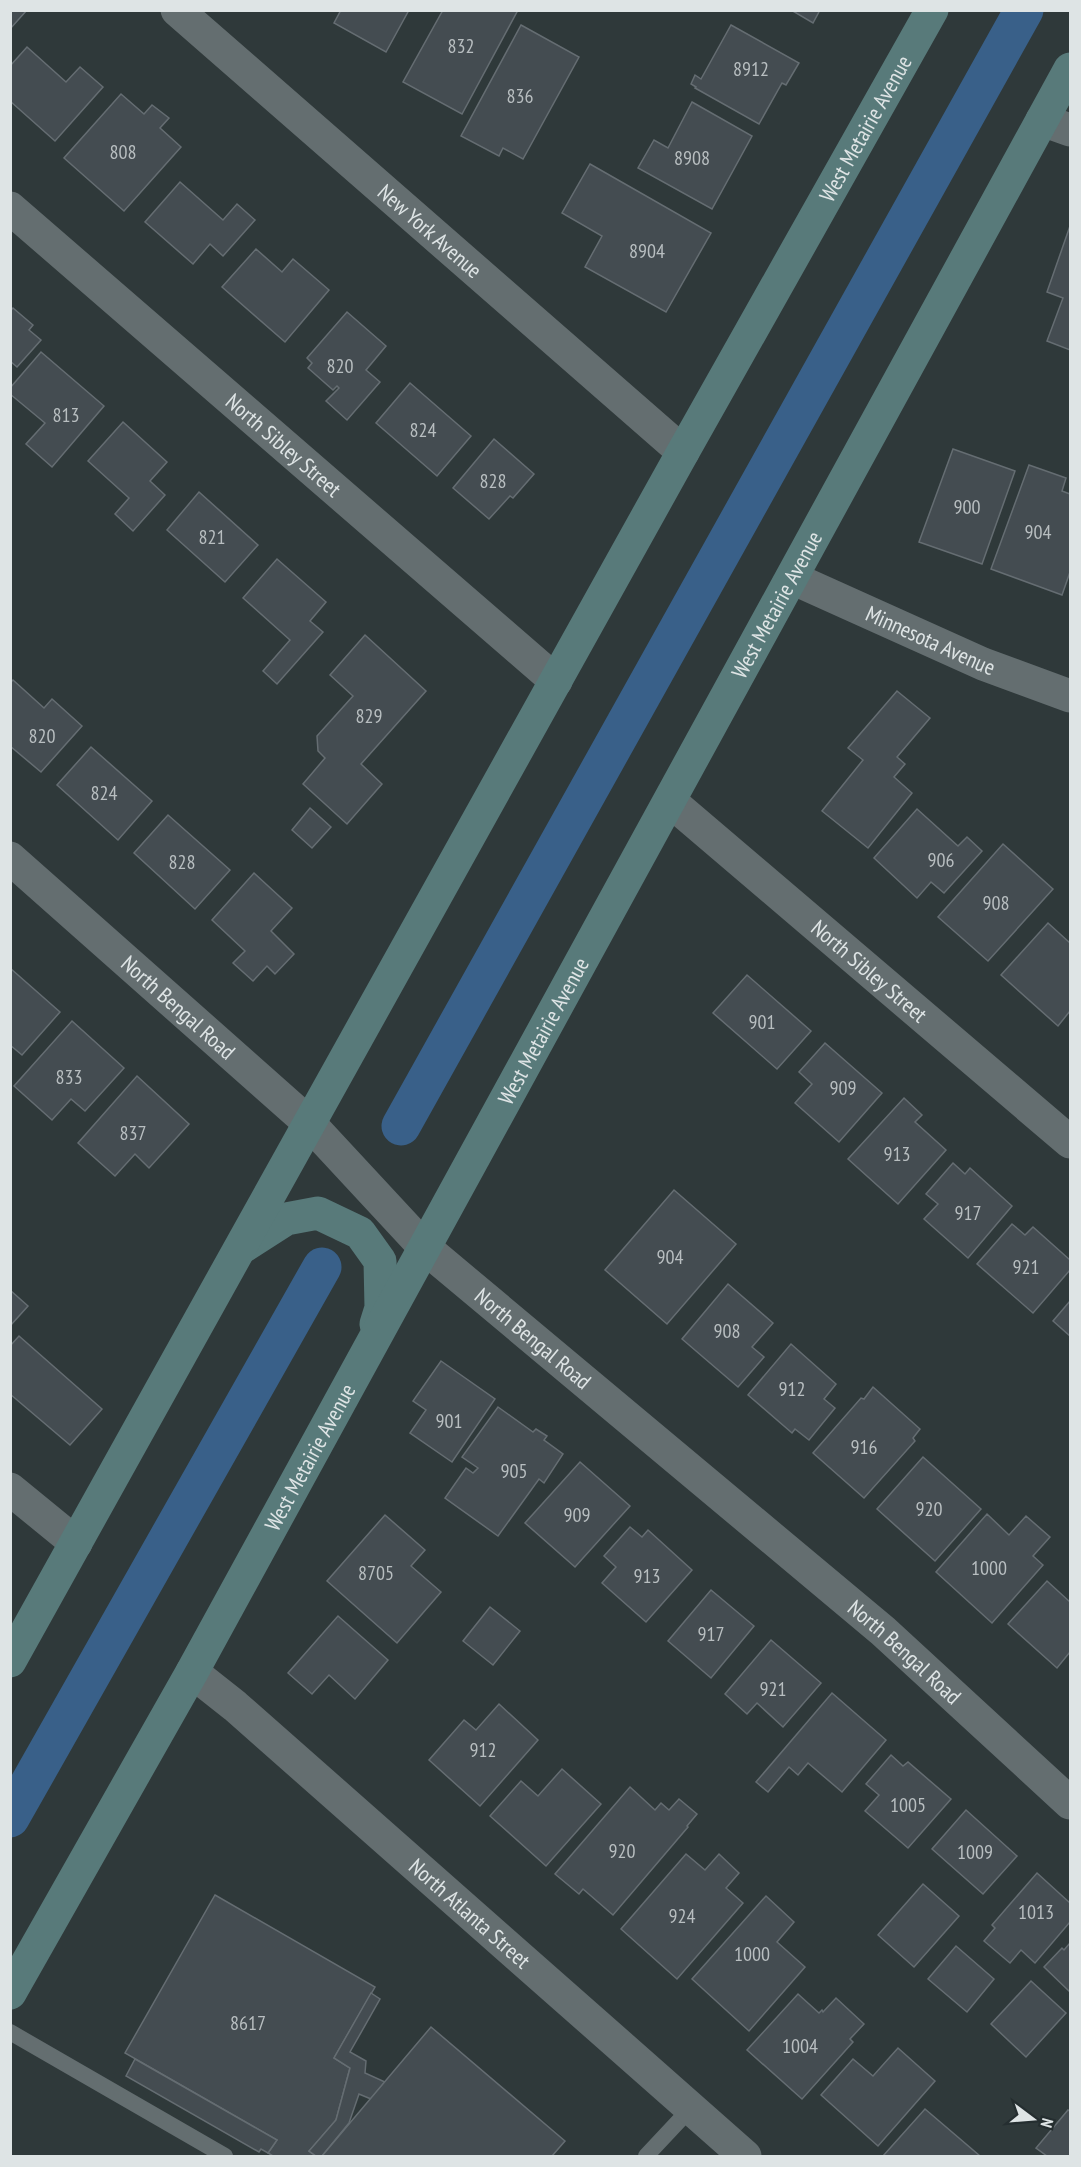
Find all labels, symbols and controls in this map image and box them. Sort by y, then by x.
house number: 832 [448,33,475,59]
street label: West Metairie Avenue [813,50,918,207]
house number: 8912 [733,56,769,82]
house number: 836 [507,83,534,109]
house number: 808 [110,139,137,165]
house number: 8908 [674,145,710,171]
street label: New York Avenue [372,178,488,284]
house number: 8904 [629,238,665,264]
house number: 820 [327,353,354,379]
street label: North Sibley Street [220,387,347,503]
house number: 813 [53,402,80,428]
house number: 824 [410,417,437,443]
house number: 828 [480,468,507,494]
house number: 900 [954,494,981,520]
house number: 904 [1025,519,1052,545]
house number: 821 [199,524,226,550]
street label: West Metairie Avenue [725,526,828,683]
street label: Minnesota Avenue [862,599,999,681]
house number: 829 [356,703,383,729]
house number: 820 [29,723,56,749]
house number: 824 [91,780,118,806]
house number: 906 [928,847,955,873]
house number: 828 [169,849,196,875]
house number: 908 [983,890,1010,916]
street label: North Sibley Street [806,914,933,1028]
street label: North Bengal Road [116,949,241,1065]
street label: West Metairie Avenue [492,952,595,1109]
house number: 901 [749,1009,776,1035]
house number: 833 [56,1064,83,1090]
house number: 909 [830,1075,857,1101]
house number: 837 [120,1120,147,1146]
house number: 913 [884,1141,911,1167]
house number: 917 [955,1200,982,1226]
house number: 904 [657,1244,684,1270]
house number: 921 [1013,1254,1040,1280]
street label: North Bengal Road [469,1282,597,1395]
house number: 908 [714,1318,741,1344]
house number: 912 [779,1376,806,1402]
street label: West Metairie Avenue [258,1379,361,1536]
house number: 901 [436,1408,463,1434]
house number: 916 [851,1434,878,1460]
house number: 905 [501,1458,528,1484]
house number: 920 [916,1496,943,1522]
house number: 909 [564,1502,591,1528]
house number: 1000 [971,1555,1007,1581]
house number: 8705 [358,1560,394,1586]
house number: 913 [634,1563,661,1589]
street label: North Bengal Road [842,1594,967,1710]
house number: 917 [698,1621,725,1647]
house number: 921 [760,1676,787,1702]
house number: 912 [470,1737,497,1763]
house number: 1005 [890,1792,926,1818]
house number: 920 [609,1838,636,1864]
house number: 1009 [957,1839,993,1865]
street label: North Atlanta Street [403,1852,536,1974]
house number: 1013 [1018,1899,1054,1925]
house number: 924 [669,1903,696,1929]
house number: 1000 [734,1941,770,1967]
house number: 8617 [230,2010,266,2036]
house number: 1004 [782,2033,818,2059]
north arrow [1003,2089,1063,2149]
text: N [1037,2116,1058,2130]

